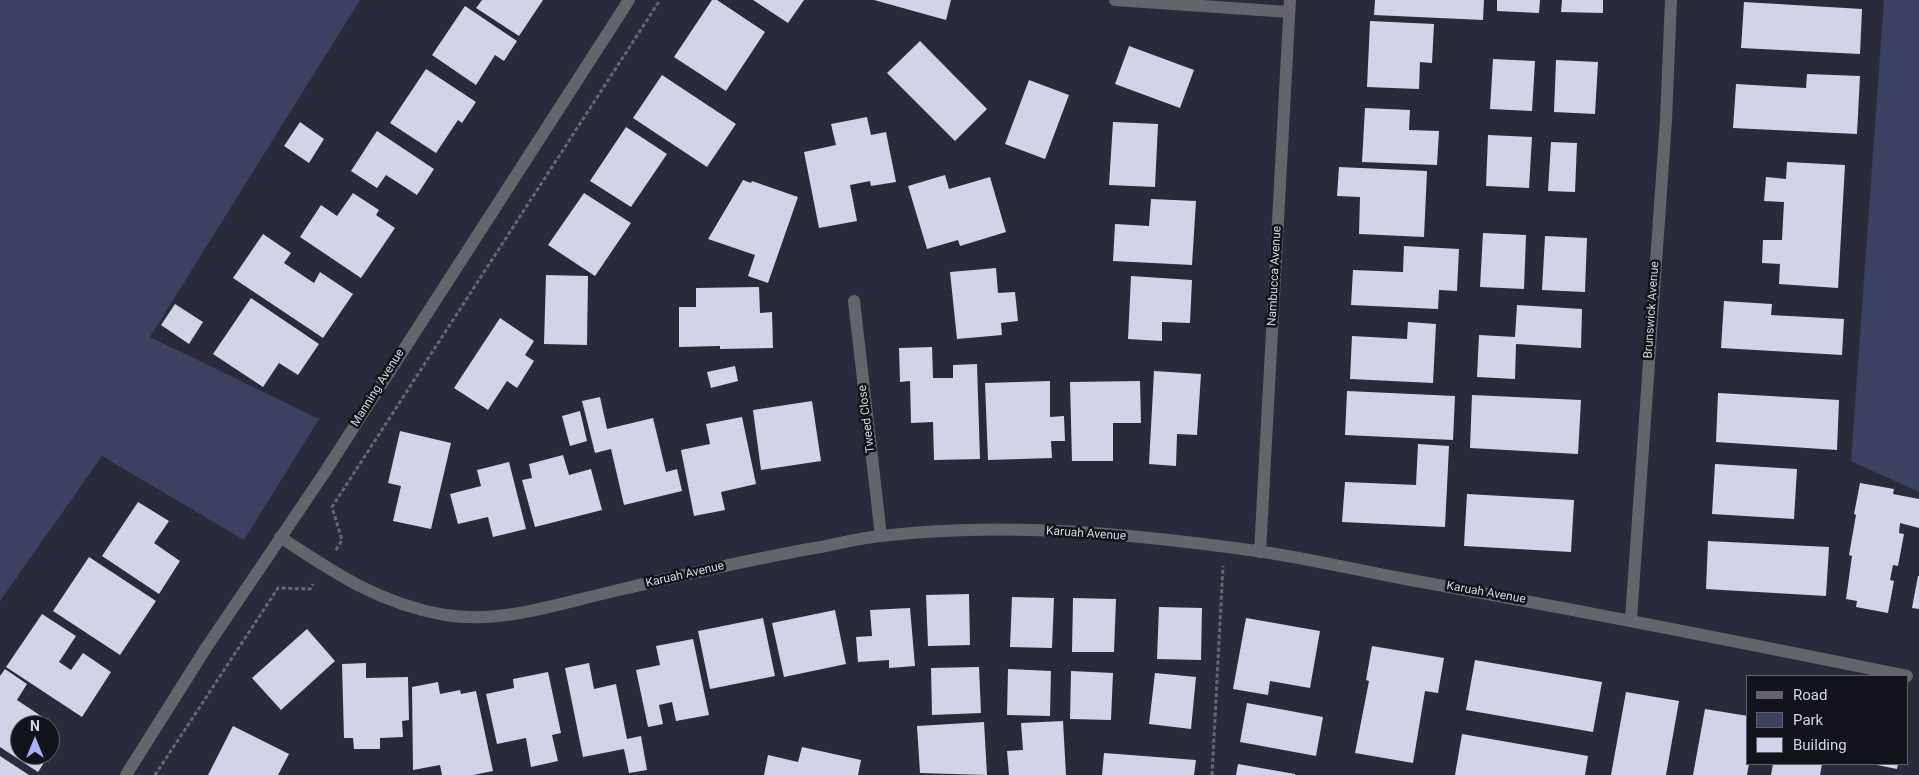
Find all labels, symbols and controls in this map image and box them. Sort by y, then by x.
street label: Nambucca Avenue [1265,226,1285,326]
street label: Brunswick Avenue [1641,261,1663,359]
street label: Manning Avenue [348,347,408,429]
street label: Tweed Close [856,384,878,454]
street label: Karuah Avenue [1046,524,1126,544]
street label: Karuah Avenue [644,559,726,591]
street label: Karuah Avenue [1445,579,1527,607]
legend [1746,675,1909,765]
text: Road [1793,686,1827,704]
text: Park [1793,711,1823,729]
north arrow [10,715,60,765]
text: N [30,718,40,734]
text: Building [1793,736,1847,754]

